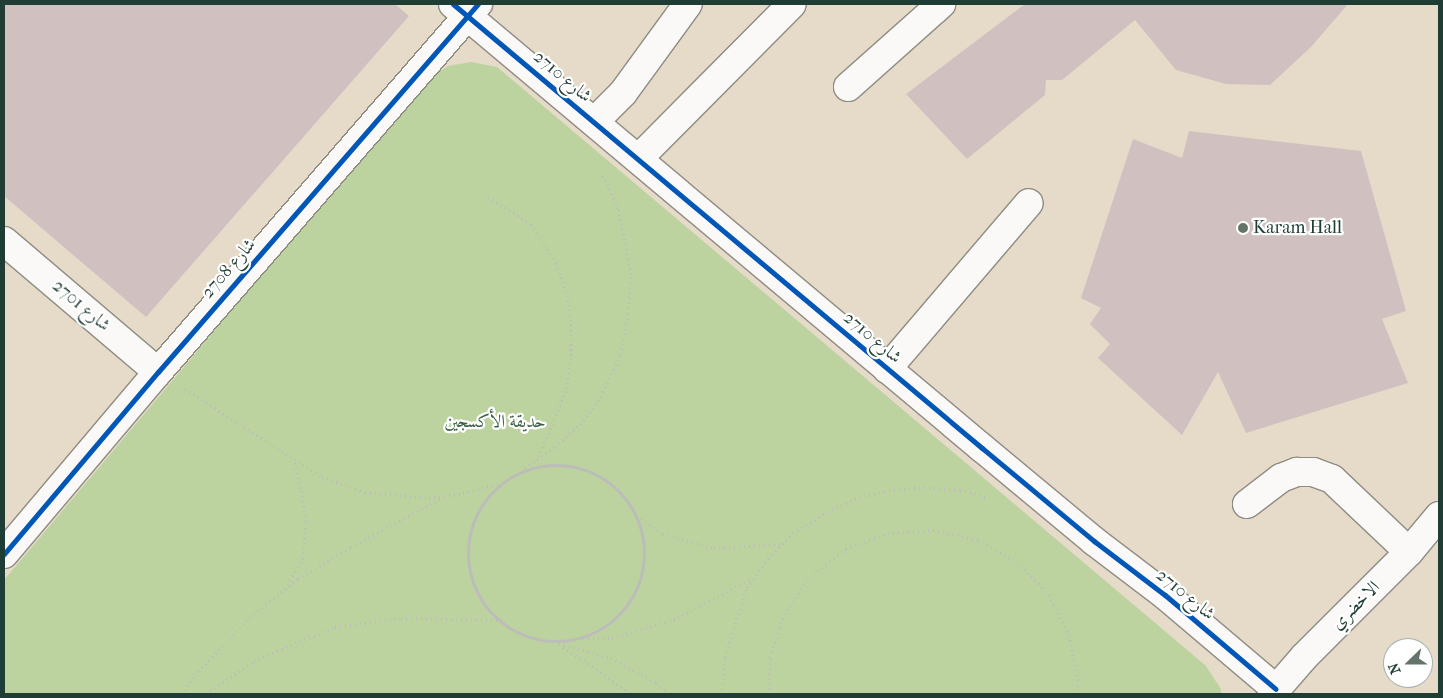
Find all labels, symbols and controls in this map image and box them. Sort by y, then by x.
street label: شارع 2710 [529,46,595,108]
place label: Karam Hall [1253,217,1342,239]
marker: Karam Hall [1237,222,1249,234]
street label: شارع 2708 [197,235,261,303]
street label: شارع 2701 [48,275,114,337]
street label: شارع 2710 [839,307,905,369]
park label: حديقة الأكسجين [444,411,546,433]
street label: شارع 2710 [1151,565,1219,625]
street label: الاخضري [1327,577,1385,635]
north arrow [1383,638,1433,688]
text: N [1385,660,1404,677]

